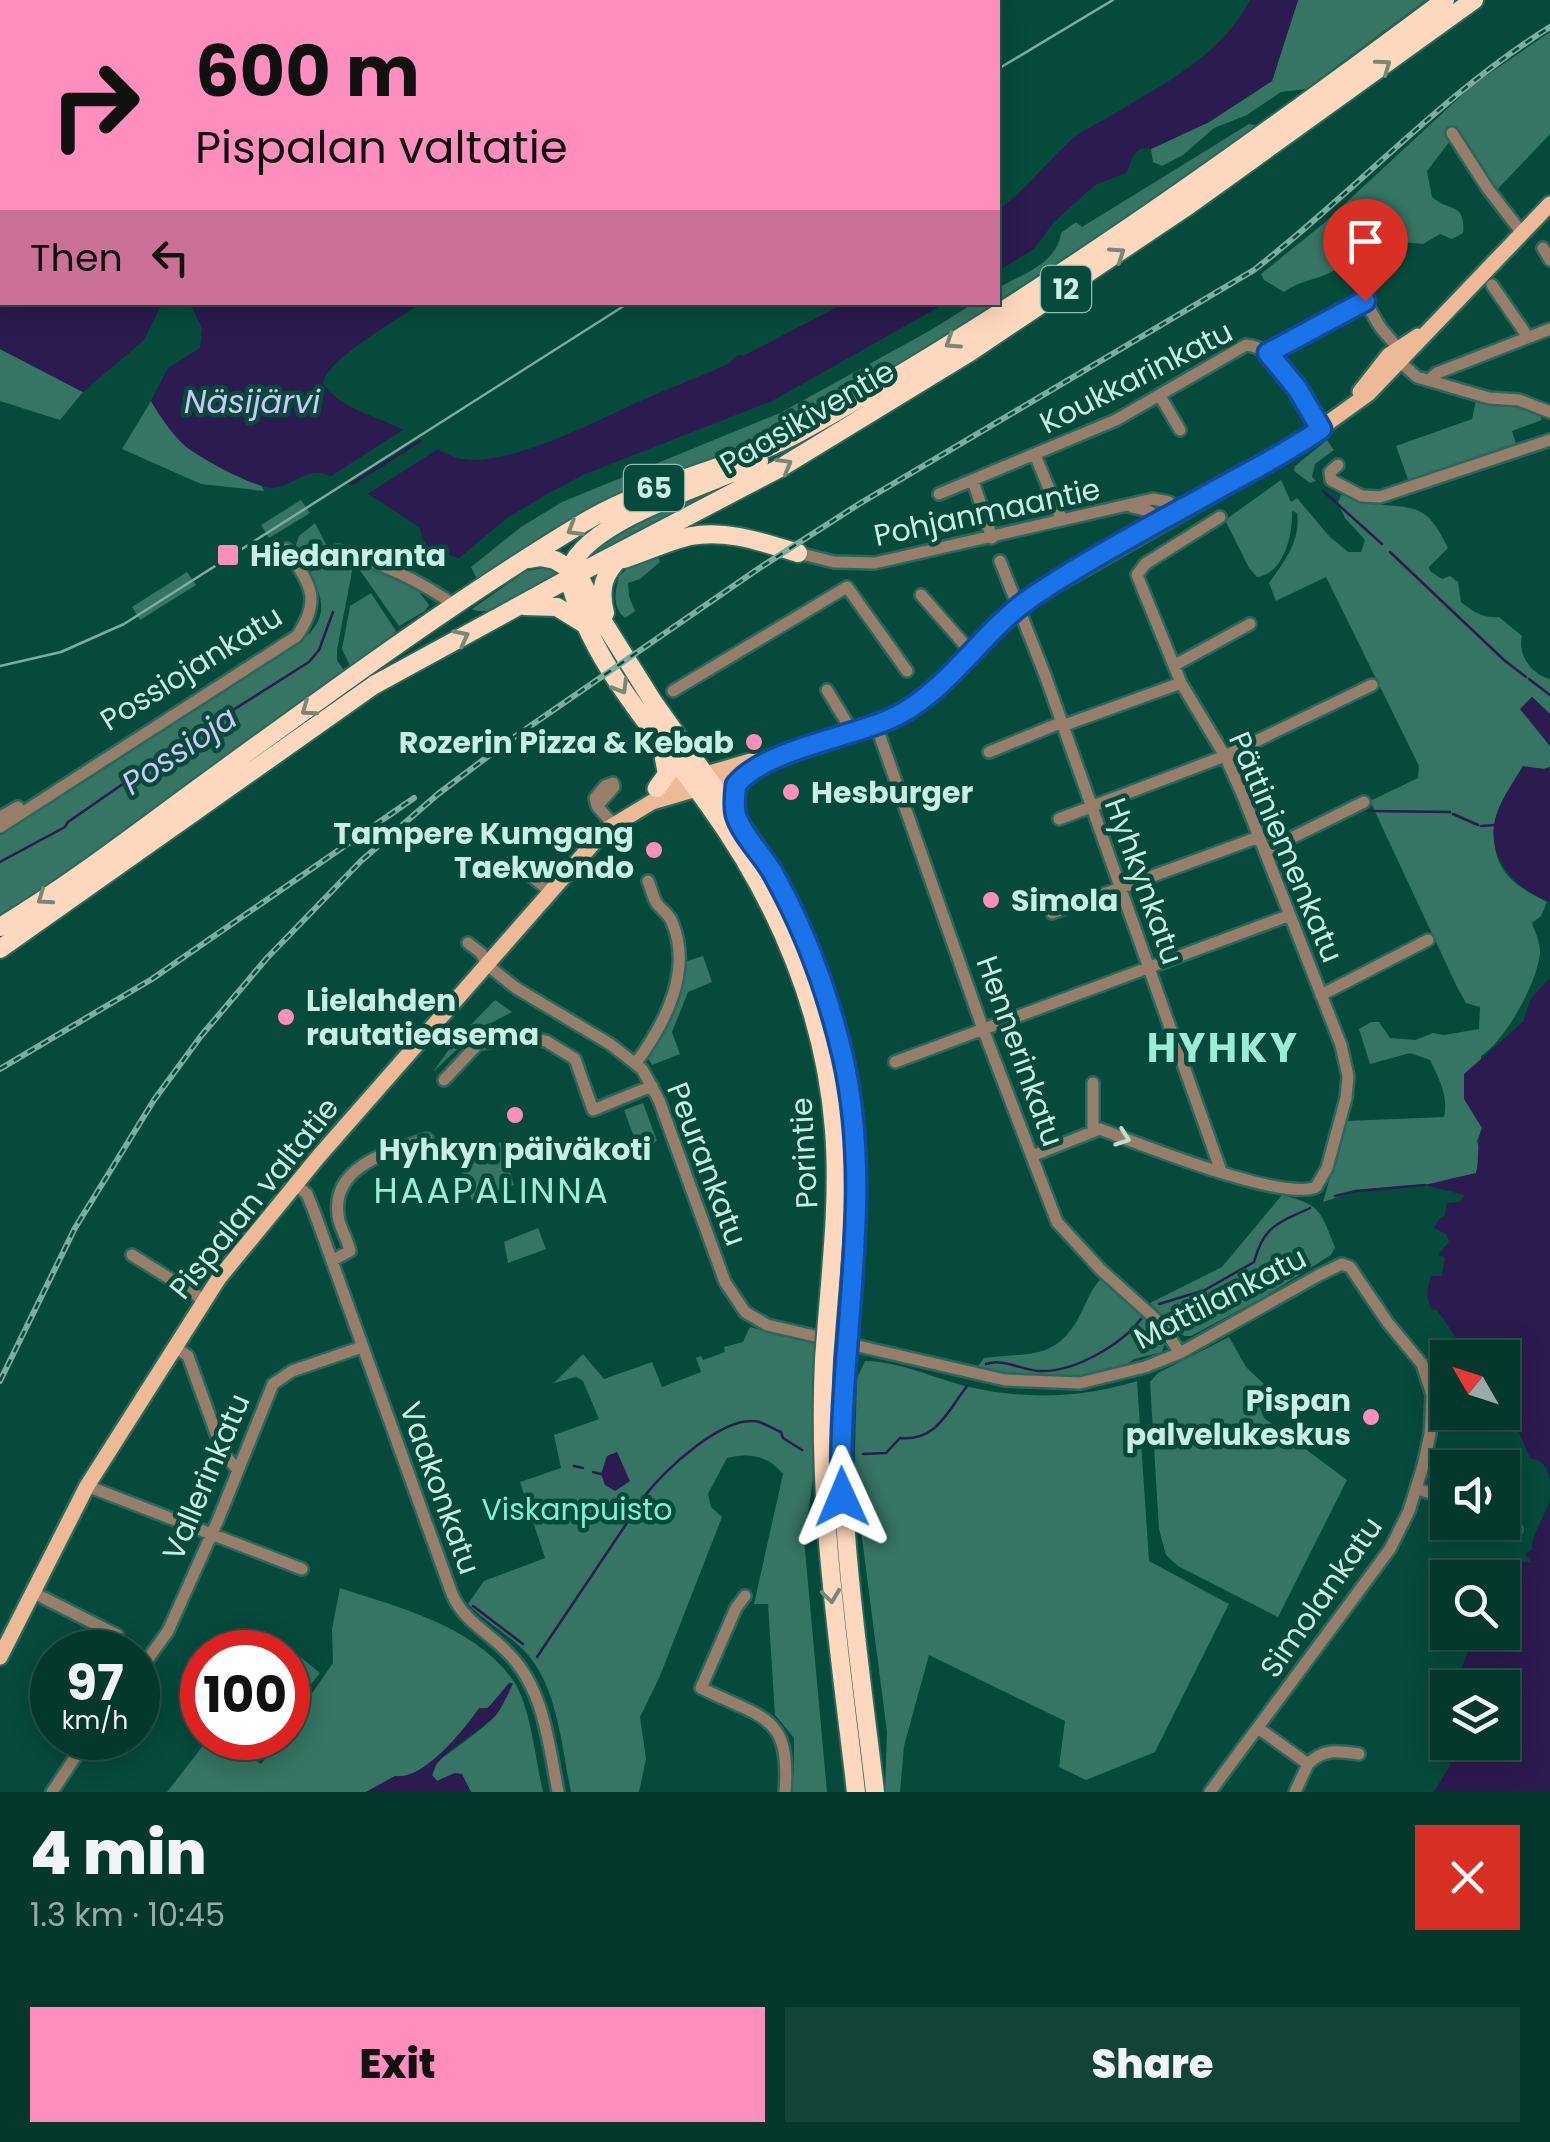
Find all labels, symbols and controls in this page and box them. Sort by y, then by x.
text: 600 m [195,22,420,121]
icon: right [30,40,160,170]
one-way arrow [1373,61,1391,78]
text: Pispalan valtatie [195,116,568,179]
pin [1323,199,1408,302]
icon: arrive [1338,214,1393,269]
icon: left [143,230,198,285]
text: Then [30,231,123,284]
one-way arrow [1108,247,1126,266]
road number: 12 [1041,266,1091,312]
street label: Koukkarinkatu [1032,310,1240,444]
one-way arrow [944,329,962,348]
street label: Paasikiventie [712,350,902,484]
water label: Näsijärvi [184,379,321,424]
one-way arrow [774,458,792,477]
road number: 65 [624,465,684,511]
street label: Pohjanmaantie [870,467,1104,557]
one-way arrow [567,517,585,536]
place label: Hiedanranta [250,534,446,577]
marker: Hiedanranta [215,542,241,568]
street label: Possiojankatu [92,595,290,741]
one-way arrow [451,629,469,649]
one-way arrow [609,676,628,694]
water label: Possioja [112,695,246,805]
one-way arrow [301,697,319,715]
place label: Rozerin Pizza & Kebab [399,721,734,764]
street label: Pättiniemenkatu [1218,725,1354,969]
marker: Rozerin Pizza & Kebab [743,731,765,753]
place label: Hesburger [811,771,973,814]
marker: Hesburger [780,781,802,803]
street label: Hyhkynkatu [1094,792,1194,970]
place label: Tampere Kumgang Taekwondo [333,812,634,889]
marker: Tampere Kumgang Taekwondo [643,839,665,861]
place label: Simola [1011,879,1118,922]
one-way arrow [37,886,55,904]
marker: Simola [980,889,1002,911]
street label: Hennerinkatu [966,950,1074,1152]
place label: Lielahden rautatieasema [306,979,539,1056]
marker: Lielahden rautatieasema [275,1006,297,1028]
district label: HYHKY [1147,1020,1299,1076]
street label: Peurankatu [656,1076,758,1252]
street label: Pispalan valtatie [159,1088,349,1308]
street label: Porintie [780,1096,828,1210]
marker: Hyhkyn päiväkoti [504,1104,526,1126]
one-way arrow [1113,1126,1130,1146]
place label: Hyhkyn päiväkoti [379,1128,651,1171]
district label: HAAPALINNA [374,1166,610,1215]
street label: Mattilankatu [1126,1236,1314,1360]
north arrow [1430,1340,1520,1430]
map controls [1430,1340,1520,1760]
place label: Pispan palvelukeskus [1126,1379,1351,1456]
street label: Vallerinkatu [152,1387,260,1567]
street label: Vaakonkatu [389,1396,491,1580]
marker: Pispan palvelukeskus [1360,1406,1382,1428]
position arrow [790,1445,894,1549]
button: sound [1430,1450,1520,1540]
park label: Viskanpuisto [482,1488,672,1531]
street label: Simolankatu [1250,1508,1392,1686]
button: search [1430,1560,1520,1650]
one-way arrow [820,1588,841,1604]
speed limit sign: 100 [180,1630,310,1760]
text: 97 [66,1647,124,1718]
button: layers [1430,1670,1520,1760]
text: km/h [62,1703,128,1738]
text: 4 min [30,1811,207,1895]
button: close [1415,1825,1520,1930]
text: 1.3 km · 10:45 [30,1892,225,1937]
button: Exit [30,2007,765,2122]
button: Share [785,2007,1520,2122]

